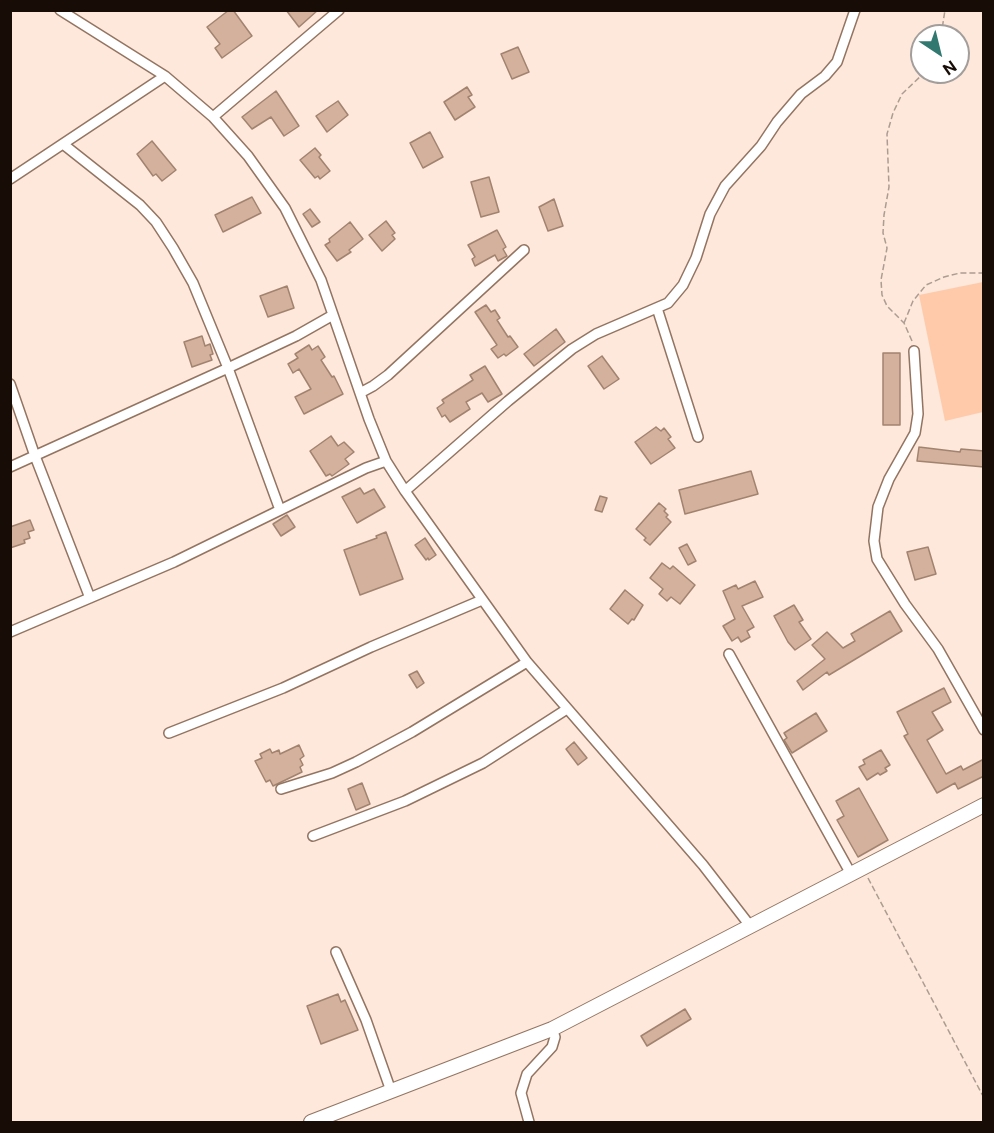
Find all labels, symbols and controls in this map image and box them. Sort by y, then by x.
north arrow [910,24,970,84]
text: N [939,56,960,79]

